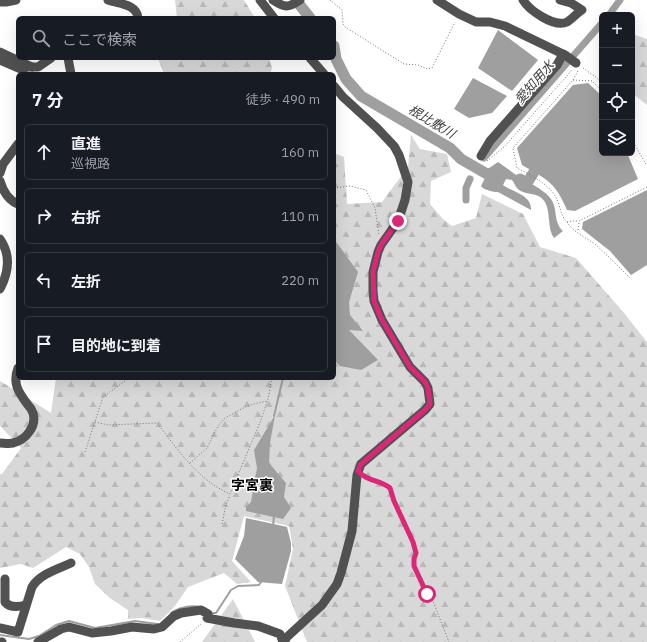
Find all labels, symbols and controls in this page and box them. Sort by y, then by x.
map controls [599,12,635,156]
button: + [599,12,635,48]
search box [16,16,336,60]
icon: search [30,27,52,49]
text: ここで検索 [62,30,137,49]
button: − [599,48,635,84]
water label: 愛知用水 [511,56,559,108]
button: locate [599,84,635,120]
text: 7 分 [32,89,63,111]
text: 徒歩 · 490 m [246,91,320,108]
water label: 根比敷川 [405,101,460,143]
button: layers [599,120,635,156]
text: 直進 [71,134,101,153]
icon: ahead [33,141,55,163]
text: 160 m [281,144,319,161]
text: 巡視路 [71,155,110,172]
icon: right [33,205,55,227]
text: 右折 [71,208,101,227]
text: 110 m [281,208,319,225]
route end [389,212,407,230]
icon: left [33,269,55,291]
text: 左折 [71,272,101,291]
text: 220 m [281,272,319,289]
icon: arrive [33,333,55,355]
text: 目的地に到着 [71,336,161,355]
district label: 字宮裏 [231,476,273,494]
route start [418,585,436,603]

